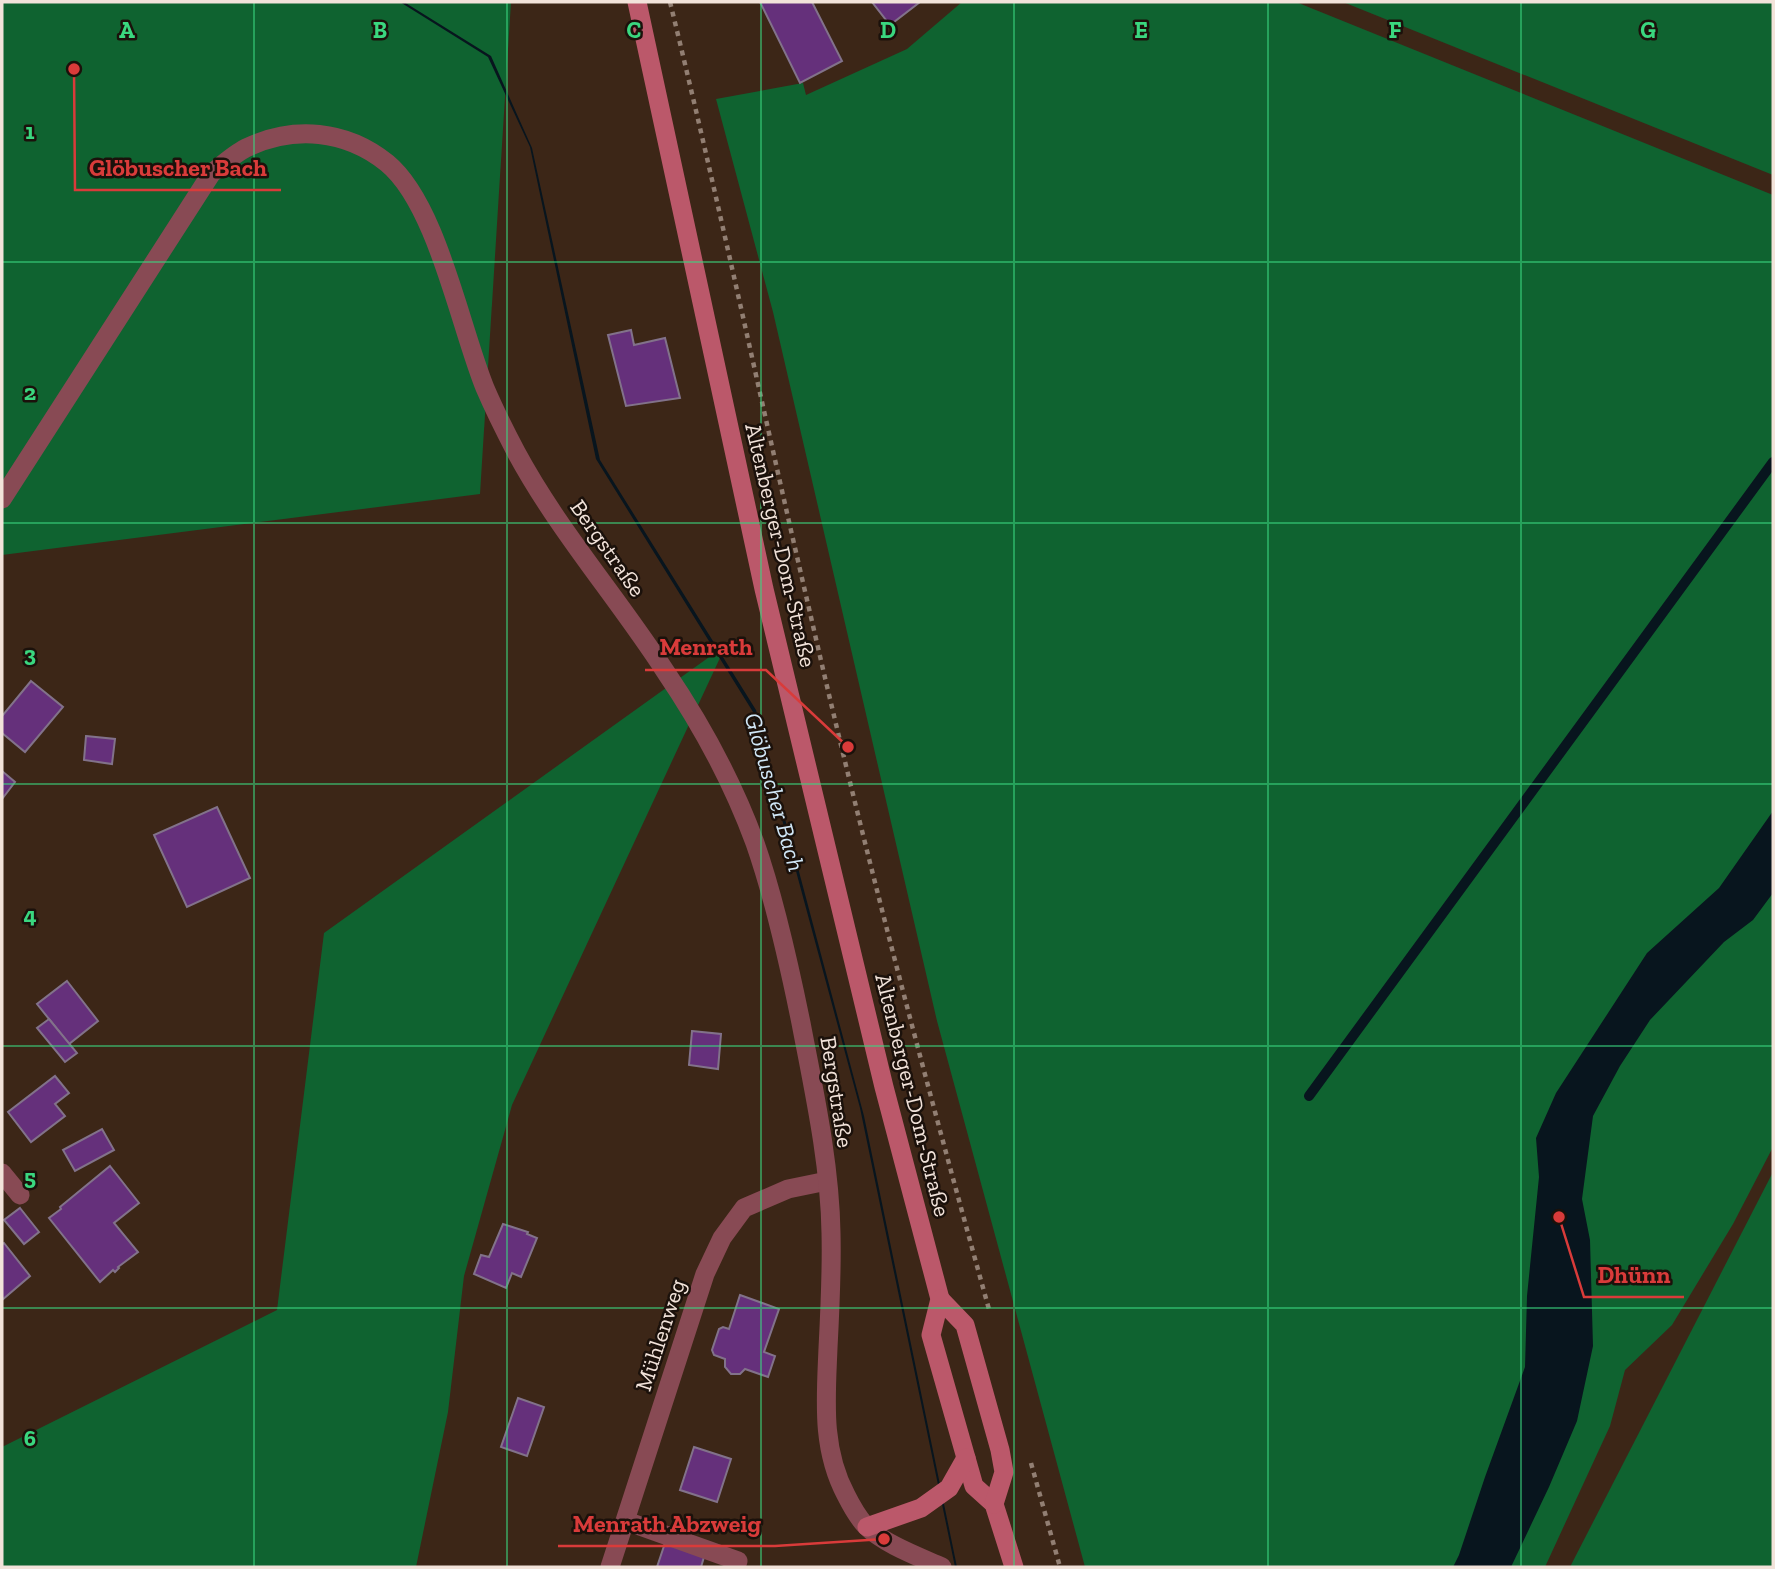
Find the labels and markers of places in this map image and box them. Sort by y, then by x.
callout: Glöbuscher Bach [75,145,281,190]
callout: Menrath [645,625,766,670]
callout: Dhünn [1584,1252,1684,1297]
callout: Menrath Abzweig [558,1501,775,1546]

